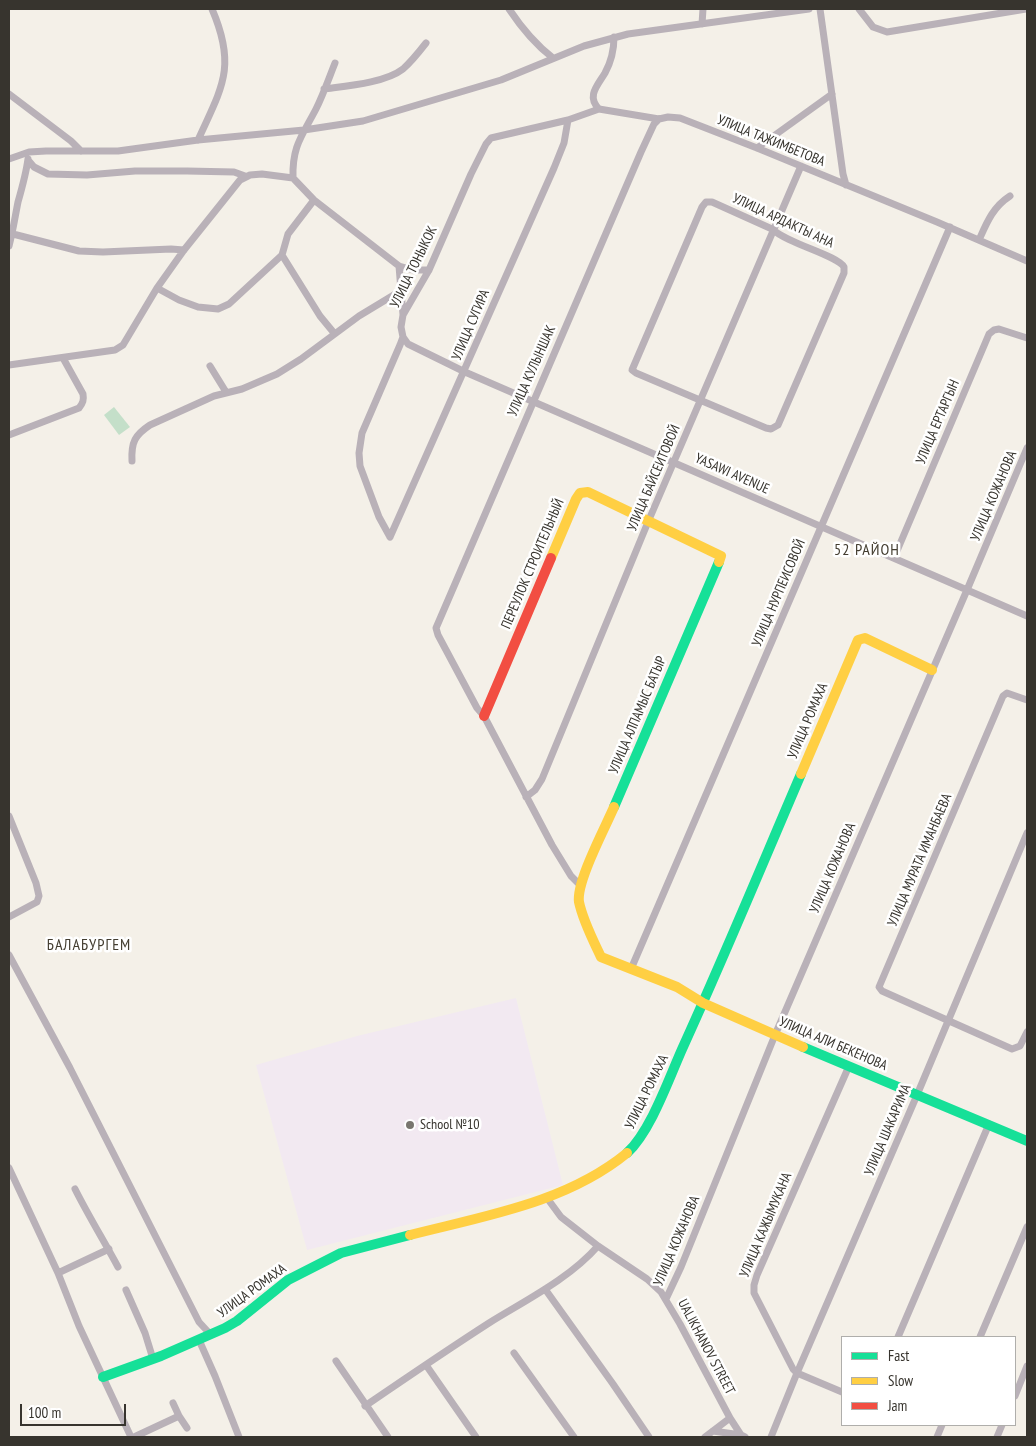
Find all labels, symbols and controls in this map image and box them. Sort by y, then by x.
street label: УЛИЦА ТАЖИМБЕТОВА [715,112,827,170]
street label: УЛИЦА АРДАКТЫ АНА [730,190,836,252]
street label: УЛИЦА ТОНЫКОК [387,223,441,311]
street label: УЛИЦА СУГИРА [449,287,493,363]
street label: УЛИЦА КУЛЫНШАК [504,323,560,419]
street label: УЛИЦА ЕРТАРГЫН [913,377,963,467]
street label: УЛИЦА БАЙСЕИТОВОЙ [624,422,684,534]
street label: УЛИЦА КОЖАНОВА [967,448,1021,544]
street label: YASAWI AVENUE [692,450,772,498]
street label: ПЕРЕУЛОК СТРОИТЕЛЬНЫЙ [498,496,568,632]
street label: УЛИЦА НУРПЕИСОВОЙ [749,537,809,649]
district label: 52 РАЙОН [833,540,901,560]
street label: УЛИЦА АЛПАМЫС БАТЫР [606,654,670,776]
street label: УЛИЦА РОМАХА [784,681,832,761]
street label: УЛИЦА МУРАТА ИМАНБАЕВА [884,791,956,929]
street label: УЛИЦА КОЖАНОВА [806,820,860,916]
district label: БАЛАБУРГЕМ [46,935,132,955]
street label: УЛИЦА АЛИ БЕКЕНОВА [776,1014,890,1074]
street label: УЛИЦА РОМАХА [622,1052,672,1132]
street label: УЛИЦА ШАКАРИМА [861,1082,915,1178]
place label: School №10 [420,1117,480,1133]
marker: School №10 [404,1119,416,1131]
street label: УЛИЦА КАЖЫМУКАНА [736,1170,796,1280]
street label: УЛИЦА КОЖАНОВА [650,1193,704,1289]
street label: УЛИЦА РОМАХА [214,1260,290,1322]
street label: UALIKHANOV STREET [674,1296,738,1398]
legend [841,1336,1016,1426]
text: Fast [888,1346,909,1365]
text: Slow [888,1371,913,1390]
scale bar [22,1394,129,1426]
text: Jam [888,1396,907,1415]
text: 100 m [28,1403,61,1422]

